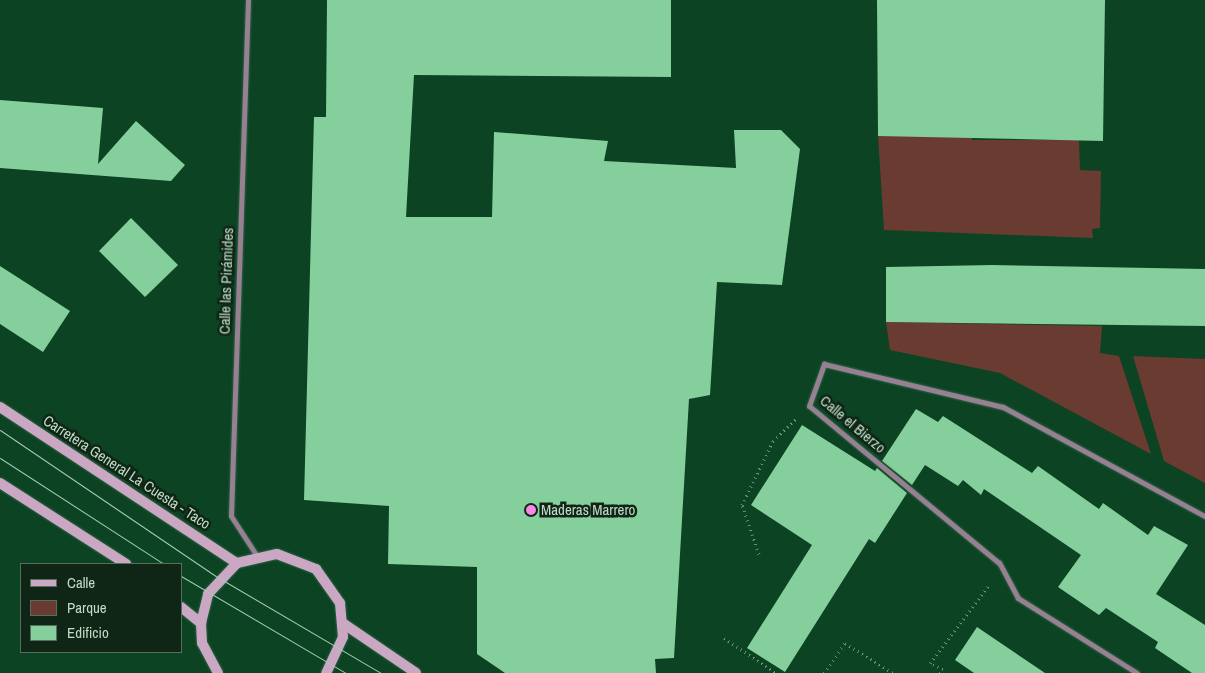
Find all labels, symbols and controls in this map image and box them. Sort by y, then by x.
street label: Calle las Pirámides [215,227,237,335]
street label: Calle el Bierzo [817,391,889,457]
street label: Carretera General La Cuesta - Taco [40,411,214,533]
place label: Maderas Marrero [541,501,635,519]
marker: Maderas Marrero [525,504,537,516]
legend [20,563,182,653]
text: Calle [67,572,95,593]
text: Parque [67,597,107,618]
text: Edificio [67,622,109,643]

